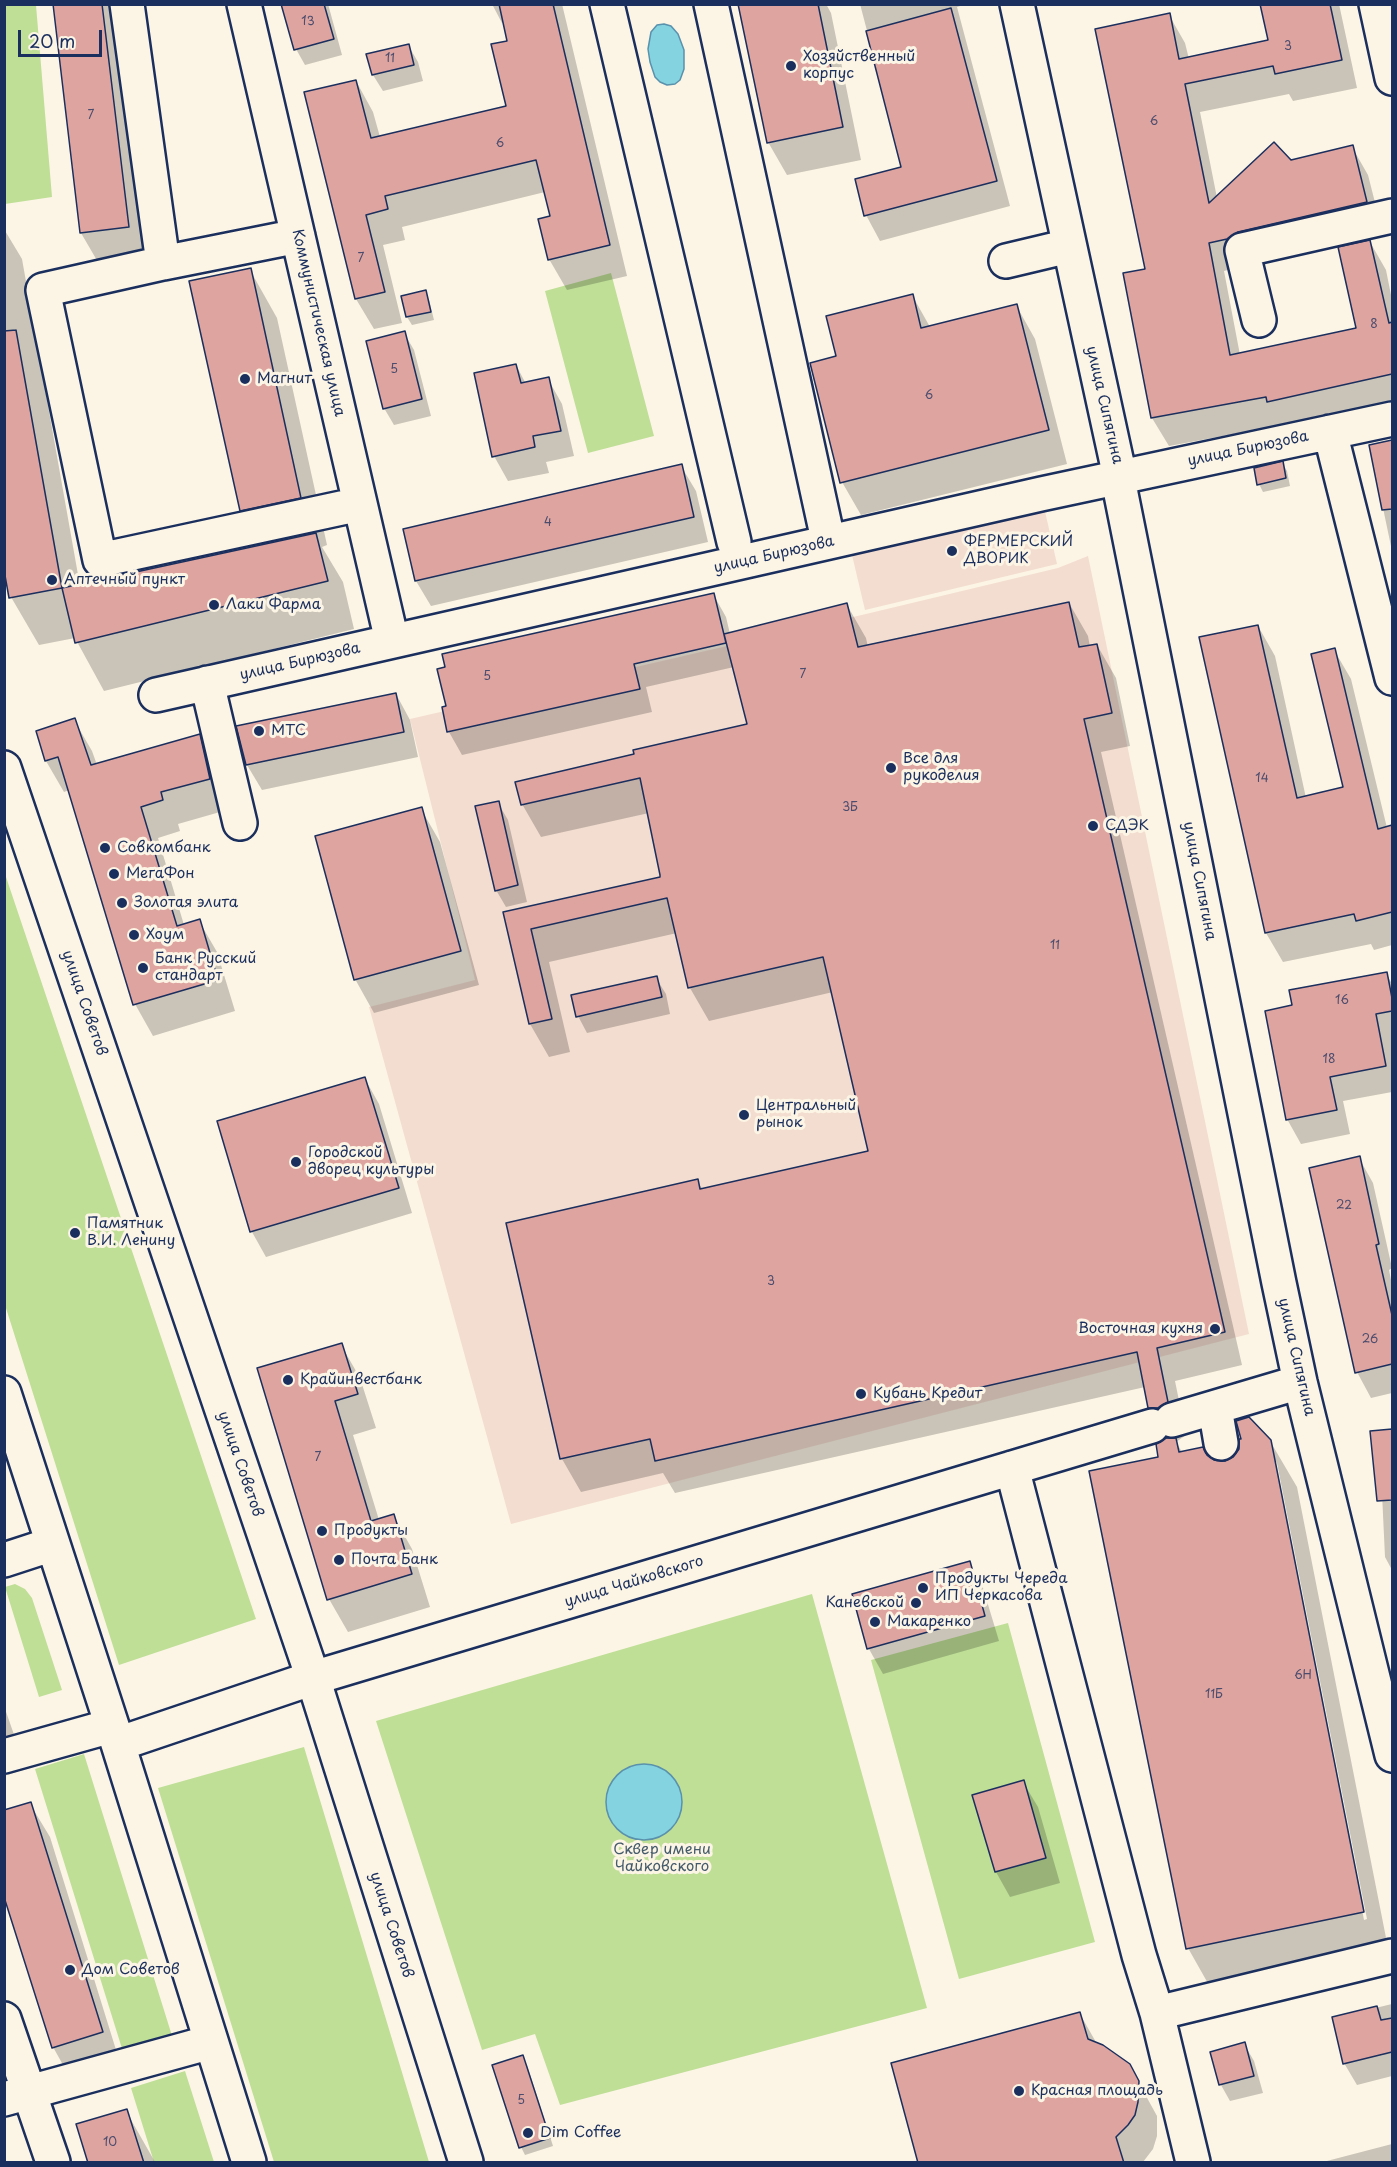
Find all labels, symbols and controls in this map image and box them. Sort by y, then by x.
house number: 13 [301,15,315,29]
scale bar [21,18,105,56]
text: 20 m [29,27,75,54]
house number: 3 [1284,40,1292,54]
place label: Хозяйственный корпус [803,48,915,83]
house number: 11 [385,52,395,66]
marker: Хозяйственный корпус [784,59,798,73]
house number: 7 [88,109,94,123]
house number: 6 [1150,115,1158,129]
house number: 6 [496,137,504,151]
street label: Коммунистическая улица [288,228,348,418]
house number: 7 [358,252,364,266]
house number: 8 [1370,318,1378,332]
street label: улица Сипягина [1082,344,1126,466]
house number: 5 [390,363,398,377]
place label: Магнит [257,370,312,388]
marker: Магнит [238,372,252,386]
house number: 6 [925,389,933,403]
street label: улица Бирюзова [1186,427,1310,471]
house number: 4 [544,516,552,530]
street label: улица Бирюзова [712,532,836,578]
place label: ФЕРМЕРСКИЙ ДВОРИК [964,533,1073,568]
marker: ФЕРМЕРСКИЙ ДВОРИК [945,544,959,558]
place label: Аптечный пункт [64,571,185,589]
marker: Аптечный пункт [45,573,59,587]
place label: Лаки Фарма [226,596,321,614]
marker: Лаки Фарма [207,598,221,612]
street label: улица Бирюзова [238,639,362,685]
house number: 7 [800,668,806,682]
house number: 5 [483,670,491,684]
place label: МТС [271,722,306,740]
marker: МТС [252,724,266,738]
place label: Все для рукоделия [903,750,980,785]
marker: Все для рукоделия [884,761,898,775]
house number: 14 [1255,772,1269,786]
house number: 3Б [842,801,858,815]
place label: СДЭК [1105,817,1149,835]
marker: СДЭК [1086,819,1100,833]
street label: улица Сипягина [1179,820,1219,942]
place label: Совкомбанк [117,839,211,857]
marker: Совкомбанк [98,841,112,855]
place label: МегаФон [126,865,195,883]
marker: МегаФон [107,867,121,881]
place label: Золотая элита [134,894,238,912]
marker: Золотая элита [115,896,129,910]
place label: Хоум [146,926,184,944]
marker: Хоум [127,928,141,942]
house number: 11 [1050,939,1060,953]
street label: улица Советов [58,948,110,1058]
place label: Банк Русский стандарт [155,950,256,985]
marker: Банк Русский стандарт [136,961,150,975]
house number: 16 [1335,994,1349,1008]
house number: 18 [1323,1053,1335,1067]
place label: Центральный рынок [756,1097,856,1132]
marker: Центральный рынок [737,1108,751,1122]
place label: Городской дворец культуры [308,1144,435,1179]
marker: Городской дворец культуры [289,1155,303,1169]
house number: 22 [1336,1199,1352,1213]
place label: Памятник В.И. Ленину [87,1215,175,1250]
marker: Памятник В.И. Ленину [68,1226,82,1240]
house number: 3 [767,1275,775,1289]
street label: улица Сипягина [1274,1296,1318,1418]
place label: Восточная кухня [1078,1320,1203,1338]
marker: Восточная кухня [1208,1322,1222,1336]
house number: 26 [1362,1333,1378,1347]
place label: Крайинвестбанк [300,1371,422,1389]
marker: Крайинвестбанк [281,1373,295,1387]
place label: Кубань Кредит [873,1385,982,1403]
marker: Кубань Кредит [854,1387,868,1401]
street label: улица Советов [214,1409,266,1519]
house number: 7 [315,1451,321,1465]
place label: Продукты [334,1522,408,1540]
marker: Продукты [315,1524,329,1538]
place label: Почта Банк [351,1551,438,1569]
street label: улица Чайковского [562,1552,706,1612]
marker: Почта Банк [332,1553,346,1567]
place label: Продукты Череда ИП Черкасова [935,1570,1068,1605]
marker: Продукты Череда ИП Черкасова [916,1581,930,1595]
place label: Каневской [825,1594,904,1612]
marker: Каневской [909,1596,923,1610]
place label: Макаренко [887,1613,971,1631]
marker: Макаренко [868,1615,882,1629]
house number: 6Н [1294,1669,1312,1683]
house number: 11Б [1205,1688,1223,1702]
park label: Сквер имени Чайковского [613,1841,711,1876]
street label: улица Советов [365,1870,417,1980]
place label: Дом Советов [82,1961,180,1979]
marker: Дом Советов [63,1963,77,1977]
place label: Красная площадь [1031,2082,1163,2100]
marker: Красная площадь [1012,2084,1026,2098]
house number: 5 [517,2094,525,2108]
place label: Dim Coffee [540,2124,621,2142]
marker: Dim Coffee [521,2126,535,2140]
house number: 10 [103,2136,117,2150]

